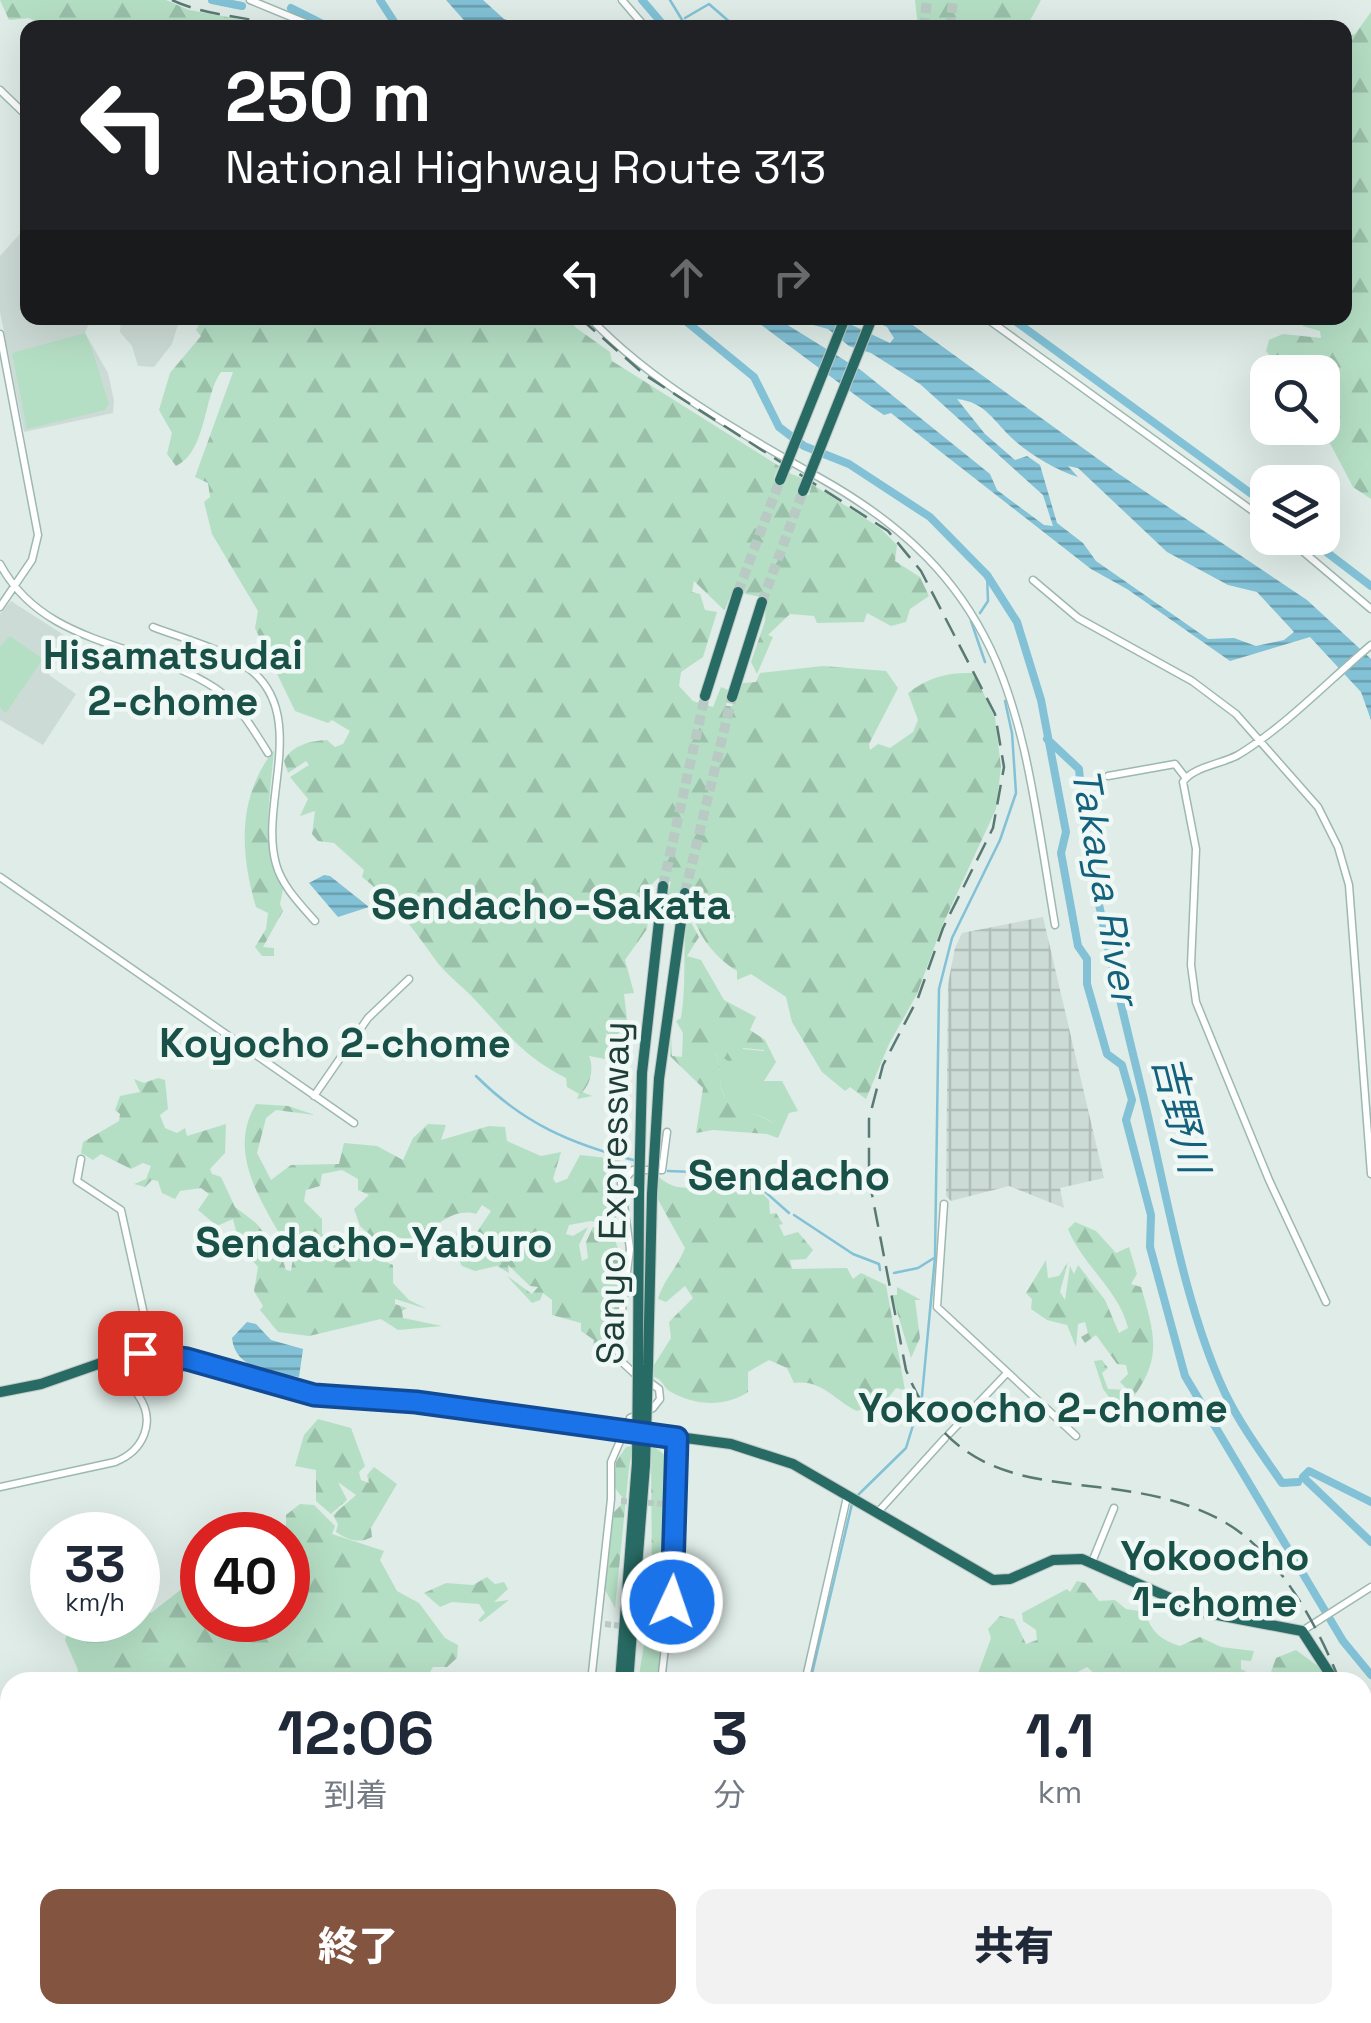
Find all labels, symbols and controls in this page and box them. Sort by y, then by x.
text: 250 m [225,52,432,141]
icon: left [60,60,190,190]
text: National Highway Route 313 [225,139,826,196]
icon: left [554,250,609,305]
icon: ahead [659,250,714,305]
icon: right [764,250,819,305]
map controls [1250,355,1340,555]
button: search [1250,355,1340,445]
button: layers [1250,465,1340,555]
district label: Hisamatsudai 2-chome [43,630,303,727]
water label: Takaya River [1060,764,1152,1012]
district label: Sendacho-Sakata [371,878,731,931]
district label: Koyocho 2-chome [159,1018,511,1069]
street label: Sanyo Expressway [586,1021,640,1365]
water label: 吉野川 [1141,1050,1221,1182]
district label: Sendacho [688,1149,890,1202]
district label: Sendacho-Yaburo [195,1216,553,1269]
pin [98,1311,183,1396]
icon: arrive [113,1326,168,1381]
district label: Yokoocho 2-chome [858,1383,1228,1434]
speed limit sign: 40 [180,1512,310,1642]
district label: Yokoocho 1-chome [1121,1531,1309,1628]
text: 33 [65,1533,125,1597]
position arrow [620,1550,724,1654]
text: km/h [65,1586,125,1618]
text: 12:06 [277,1695,434,1772]
text: 3 [712,1695,748,1772]
text: 1.1 [1026,1698,1095,1775]
text: km [1038,1772,1082,1812]
text: 到着 [324,1775,388,1815]
text: 分 [714,1775,746,1815]
button: 終了 [40,1889,676,2004]
button: 共有 [696,1889,1332,2004]

